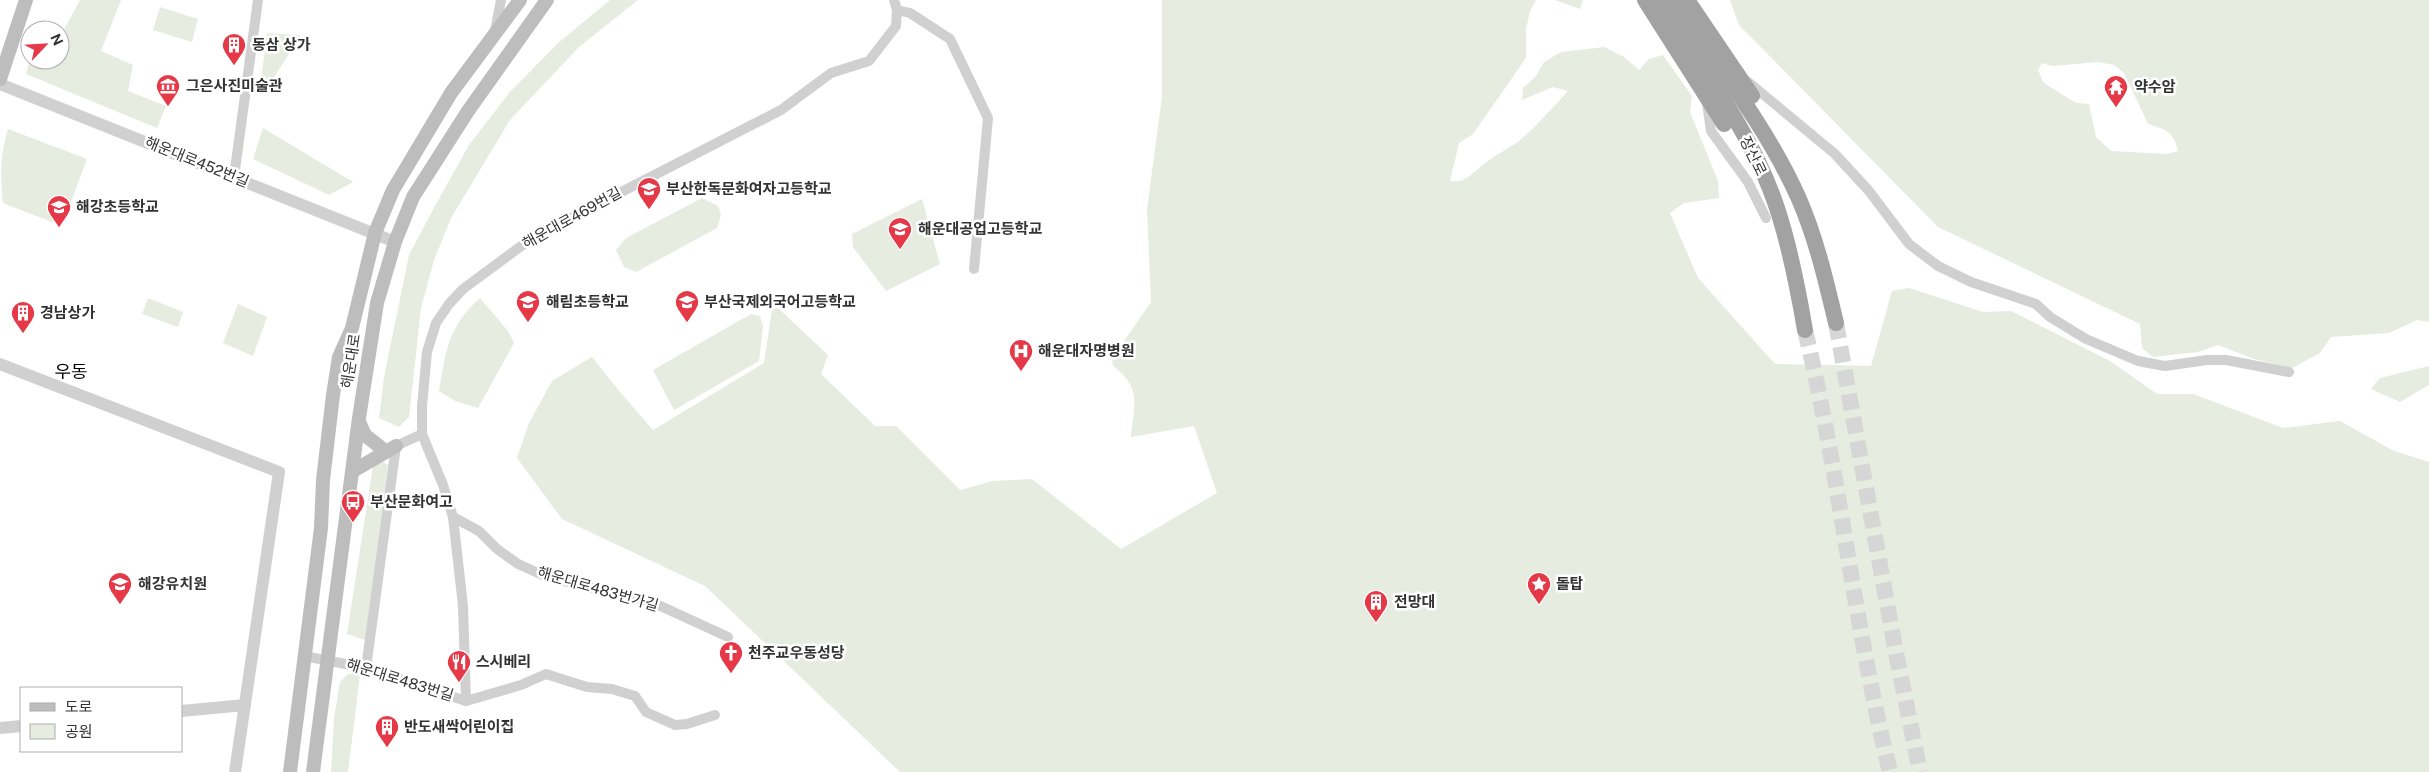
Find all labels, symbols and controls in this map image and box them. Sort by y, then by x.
north arrow [20,20,70,70]
text: N [47,31,66,48]
building icon: 동삼 상가 [221,32,247,66]
place label: 동삼 상가 [252,36,311,53]
museum icon: 그은사진미술관 [155,73,181,107]
temple icon: 약수암 [2103,74,2129,108]
place label: 그은사진미술관 [186,77,283,94]
place label: 약수암 [2134,78,2176,95]
street label: 해운대로452번길 [143,133,252,190]
street label: 장산로 [1737,133,1770,178]
school or university icon: 부산한독문화여자고등학교 [636,176,662,210]
place label: 부산한독문화여자고등학교 [666,180,832,197]
street label: 해운대로469번길 [519,183,624,252]
school or university icon: 해강초등학교 [46,194,72,228]
place label: 해강초등학교 [76,198,159,215]
school or university icon: 해운대공업고등학교 [887,216,913,250]
place label: 해운대공업고등학교 [918,220,1042,237]
school or university icon: 해림초등학교 [515,289,541,323]
school or university icon: 부산국제외국어고등학교 [674,289,700,323]
place label: 해림초등학교 [546,293,629,310]
place label: 부산국제외국어고등학교 [704,293,856,310]
building icon: 경남상가 [10,300,36,334]
place label: 경남상가 [40,304,95,321]
street label: 해운대로 [338,332,363,390]
hospital icon: 해운대자명병원 [1008,338,1034,372]
place label: 해운대자명병원 [1038,342,1135,359]
district label: 우동 [54,361,88,382]
bus stop icon: 부산문화여고 [340,489,366,523]
place label: 부산문화여고 [370,493,453,510]
street label: 해운대로483번가길 [536,563,661,614]
school or university icon: 해강유치원 [107,571,133,605]
place icon: 돌탑 [1526,571,1552,605]
place label: 해강유치원 [138,575,207,592]
place label: 돌탑 [1556,575,1584,592]
building icon: 전망대 [1363,589,1389,623]
place label: 전망대 [1394,593,1435,610]
church icon: 천주교우동성당 [718,640,744,674]
place label: 천주교우동성당 [748,644,845,661]
restaurant icon: 스시베리 [446,649,472,683]
place label: 스시베리 [476,653,531,670]
street label: 해운대로483번길 [344,655,456,704]
legend [20,687,182,752]
text: 도로 [65,698,93,715]
building icon: 반도새싹어린이집 [374,714,400,748]
place label: 반도새싹어린이집 [404,718,514,735]
text: 공원 [65,723,93,740]

